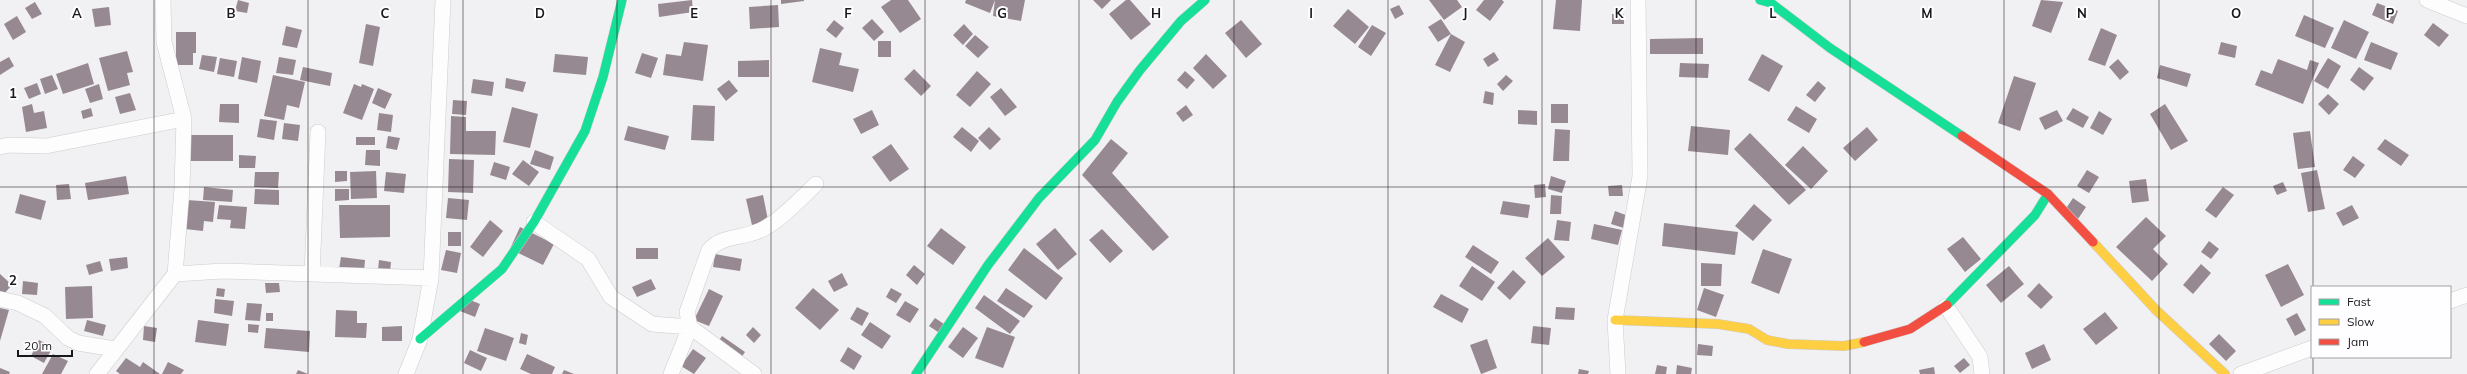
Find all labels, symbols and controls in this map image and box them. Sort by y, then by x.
text: A [72,5,82,21]
text: B [227,5,236,21]
text: C [381,5,390,21]
text: D [535,5,545,21]
text: E [690,5,698,21]
text: F [844,5,852,21]
text: G [997,5,1007,21]
text: H [1151,5,1161,21]
text: I [1309,5,1313,21]
text: J [1463,5,1467,21]
text: K [1615,5,1625,21]
text: L [1769,5,1777,21]
text: M [1921,5,1933,21]
text: N [2077,5,2087,21]
text: O [2231,5,2241,21]
text: P [2386,5,2395,21]
text: 1 [9,85,17,101]
text: 2 [9,272,17,288]
legend [2311,286,2451,358]
text: Fast [2347,294,2371,309]
text: Slow [2347,314,2375,329]
scale bar [18,332,72,358]
text: Jam [2347,334,2369,349]
text: 20 m [24,338,52,353]

